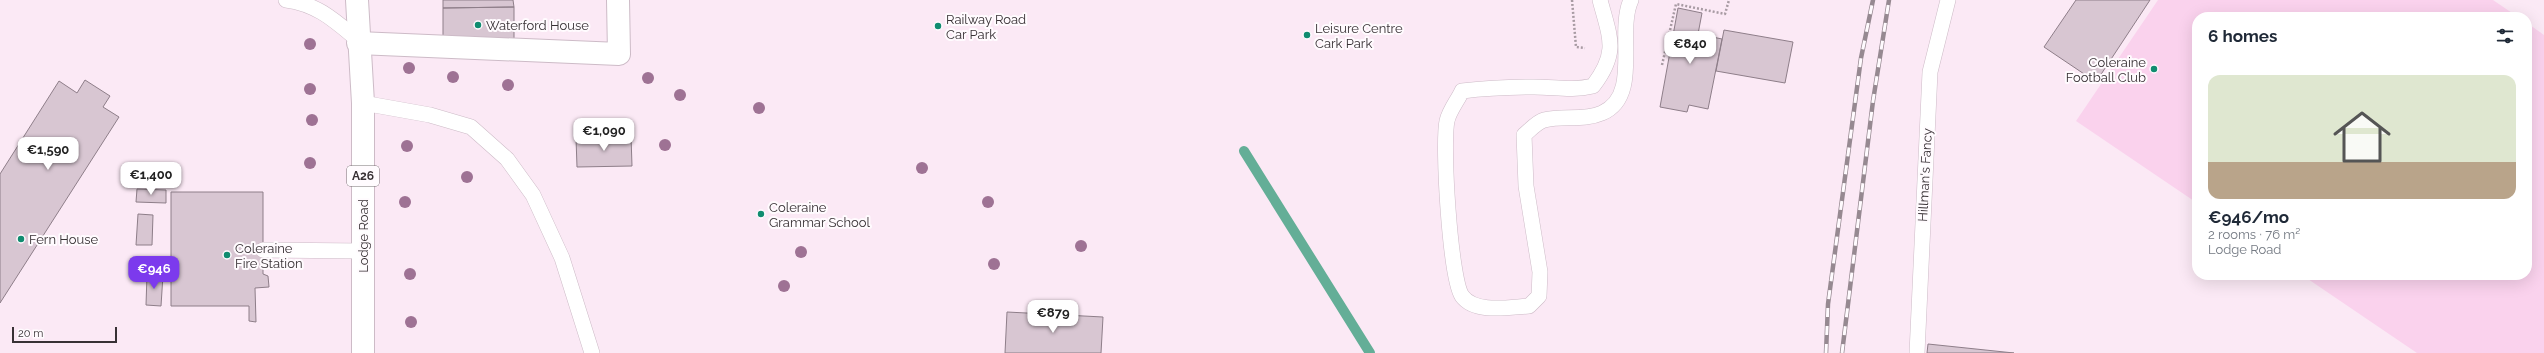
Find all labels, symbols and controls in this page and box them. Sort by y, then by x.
place label: Railway Road Car Park [946,12,1026,42]
place label: Waterford House [486,18,589,33]
marker: Waterford House [473,20,483,30]
marker: Railway Road Car Park [933,21,943,31]
place label: Leisure Centre Cark Park [1315,21,1403,51]
icon: filters [2494,25,2516,47]
text: 6 homes [2208,26,2277,46]
marker: Leisure Centre Cark Park [1302,30,1312,40]
pin: €840 [1666,31,1714,65]
text: €840 [1673,36,1707,51]
place label: Coleraine Football Club [2066,55,2146,85]
marker: Coleraine Football Club [2149,64,2159,74]
icon: home [2326,101,2398,173]
pin: €1,090 [571,118,637,152]
text: €1,090 [582,123,626,138]
street label: Hillman's Fancy [1915,128,1935,222]
pin: €1,590 [15,137,81,171]
text: €1,590 [27,142,69,157]
pin: €1,400 [118,162,184,196]
road number: A26 [347,166,379,186]
text: €1,400 [129,167,173,182]
street label: Lodge Road [356,199,371,273]
place label: Coleraine Grammar School [769,200,871,230]
text: €946/mo [2208,207,2289,227]
marker: Coleraine Grammar School [756,209,766,219]
text: 2 rooms · 76 m² [2208,227,2300,242]
place label: Fern House [29,232,99,247]
marker: Fern House [16,234,26,244]
place label: Coleraine Fire Station [235,241,302,271]
text: Lodge Road [2208,242,2281,257]
marker: Coleraine Fire Station [222,250,232,260]
pin: €946 [130,256,178,290]
text: €946 [137,261,171,276]
pin: €879 [1029,300,1077,334]
text: €879 [1036,305,1070,320]
scale bar [12,325,117,344]
text: 20 m [18,327,43,340]

